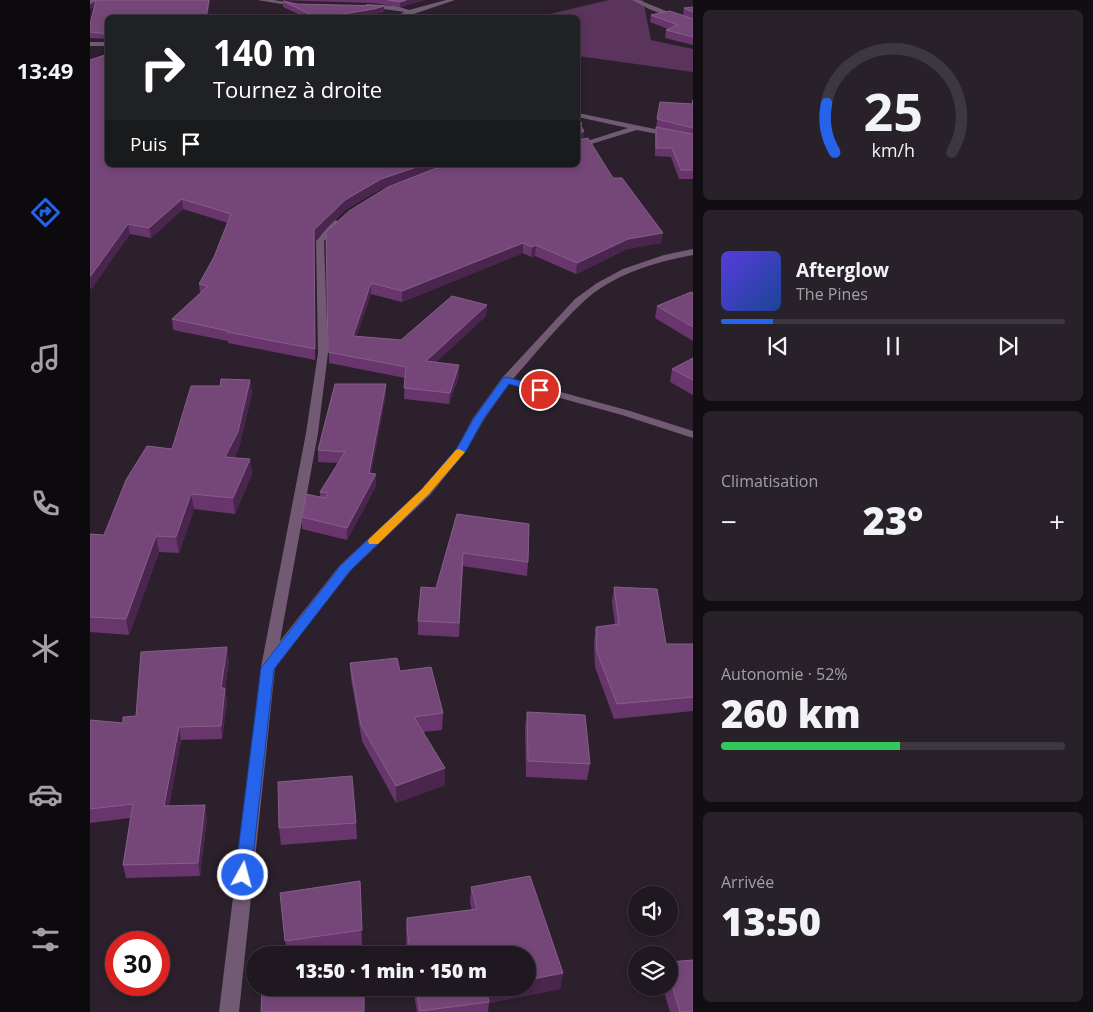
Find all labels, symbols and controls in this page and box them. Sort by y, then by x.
text: 140 m [213,29,317,76]
icon: right [130,35,195,100]
text: 13:49 [17,55,73,85]
text: Tournez à droite [213,74,382,104]
text: 25 [863,75,923,146]
icon: arrive [177,130,205,158]
text: Puis [130,131,167,157]
text: km/h [871,138,915,162]
icon: directions [28,195,63,230]
text: Afterglow [796,257,889,283]
text: The Pines [796,283,868,305]
icon: previous [764,332,792,360]
icon: pause [879,332,907,360]
icon: next [994,332,1022,360]
icon: music [28,341,63,376]
pin [519,369,561,411]
icon: arrive [526,376,554,404]
text: Climatisation [721,470,818,492]
icon: phone [28,486,63,521]
text: 23° [863,494,923,546]
text: − [721,502,737,540]
text: + [1049,502,1065,540]
icon: climate [28,631,63,666]
text: Autonomie · 52% [721,663,848,685]
text: 260 km [721,687,861,739]
icon: car [28,777,63,812]
position arrow [216,848,268,900]
text: Arrivée [721,871,774,893]
map controls [628,886,678,996]
button: sound [628,886,678,936]
text: 13:50 [721,895,821,947]
icon: filters [28,922,63,957]
speed limit sign: 30 [105,931,170,996]
button: layers [628,946,678,996]
text: 13:50 · 1 min · 150 m [295,958,487,984]

